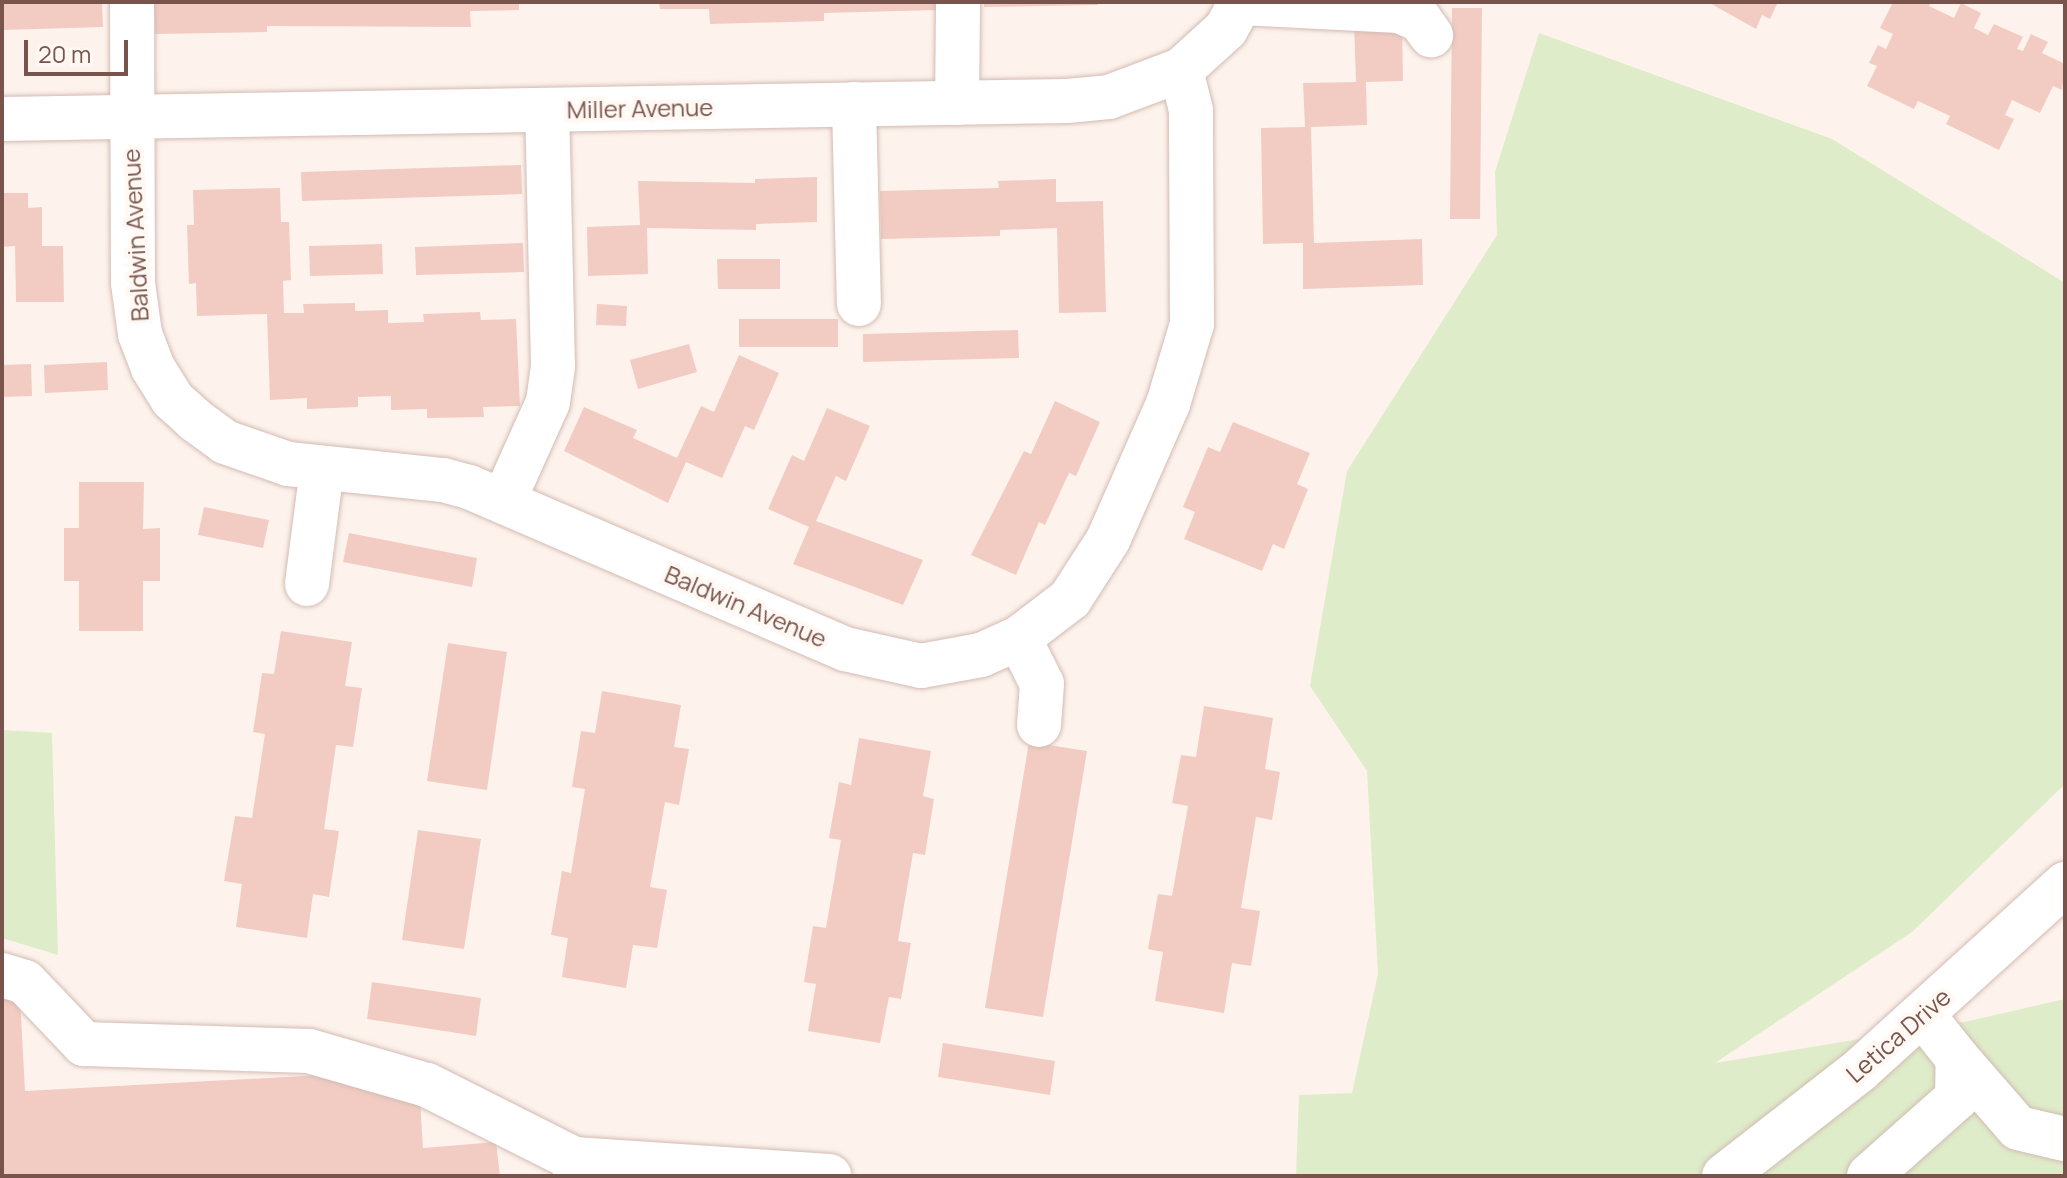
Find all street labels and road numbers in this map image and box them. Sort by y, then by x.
street label: Miller Avenue [566,92,714,124]
street label: Baldwin Avenue [116,148,154,322]
street label: Baldwin Avenue [661,559,831,653]
street label: Letica Drive [1840,982,1956,1088]

